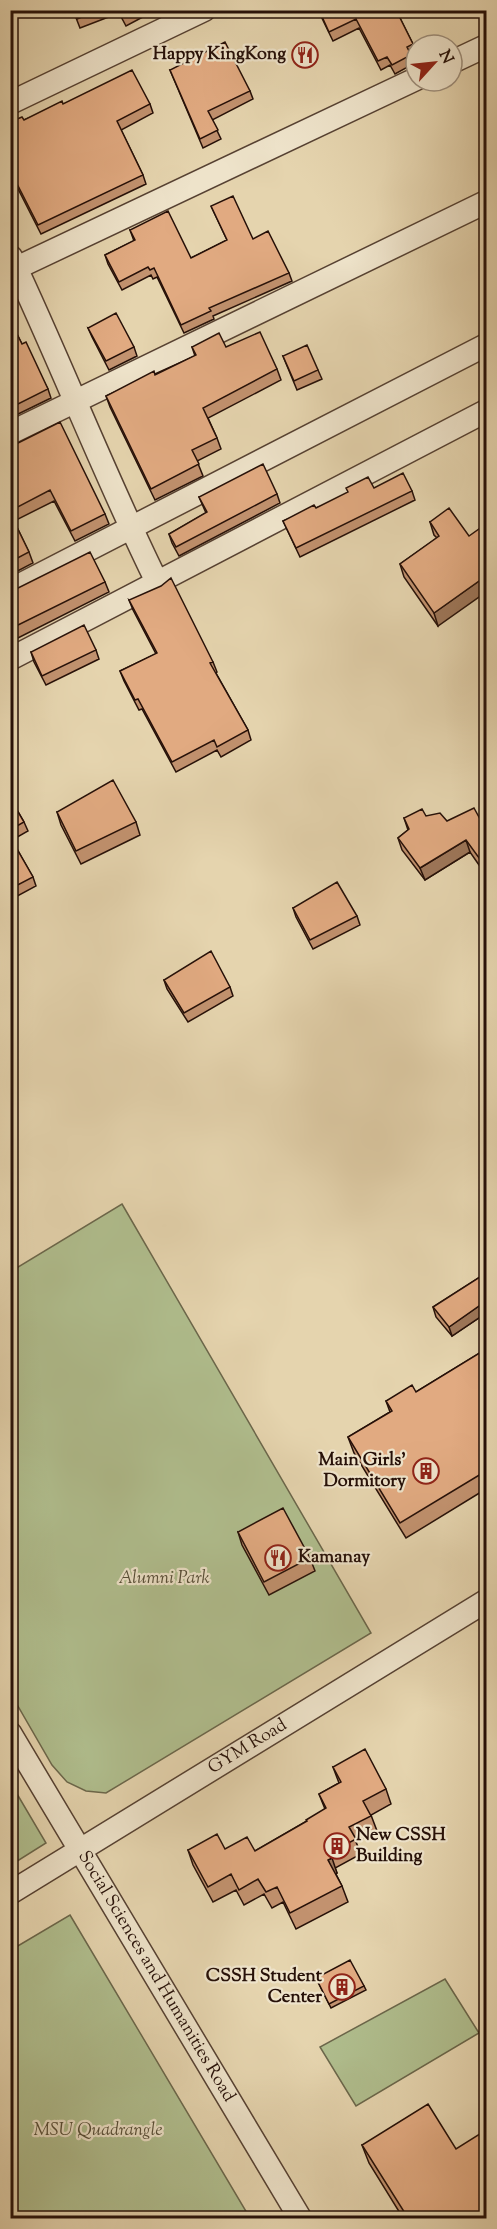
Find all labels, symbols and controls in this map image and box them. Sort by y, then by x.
north arrow [404,33,464,93]
restaurant icon: Happy KingKong [290,40,320,70]
place label: Happy KingKong [153,42,286,68]
text: N [432,46,458,68]
place label: Main Girls' Dormitory [318,1448,406,1495]
building icon: Main Girls' Dormitory [411,1456,441,1486]
restaurant icon: Kamanay [263,1543,293,1573]
place label: Kamanay [298,1545,370,1571]
park label: Alumni Park [118,1566,210,1592]
street label: GYM Road [203,1713,292,1781]
place label: New CSSH Building [356,1823,447,1870]
building icon: New CSSH Building [322,1831,352,1861]
street label: Social Sciences and Humanities Road [71,1846,241,2107]
place label: CSSH Student Center [206,1964,323,2011]
building icon: CSSH Student Center [327,1972,357,2002]
park label: MSU Quadrangle [33,2118,163,2144]

